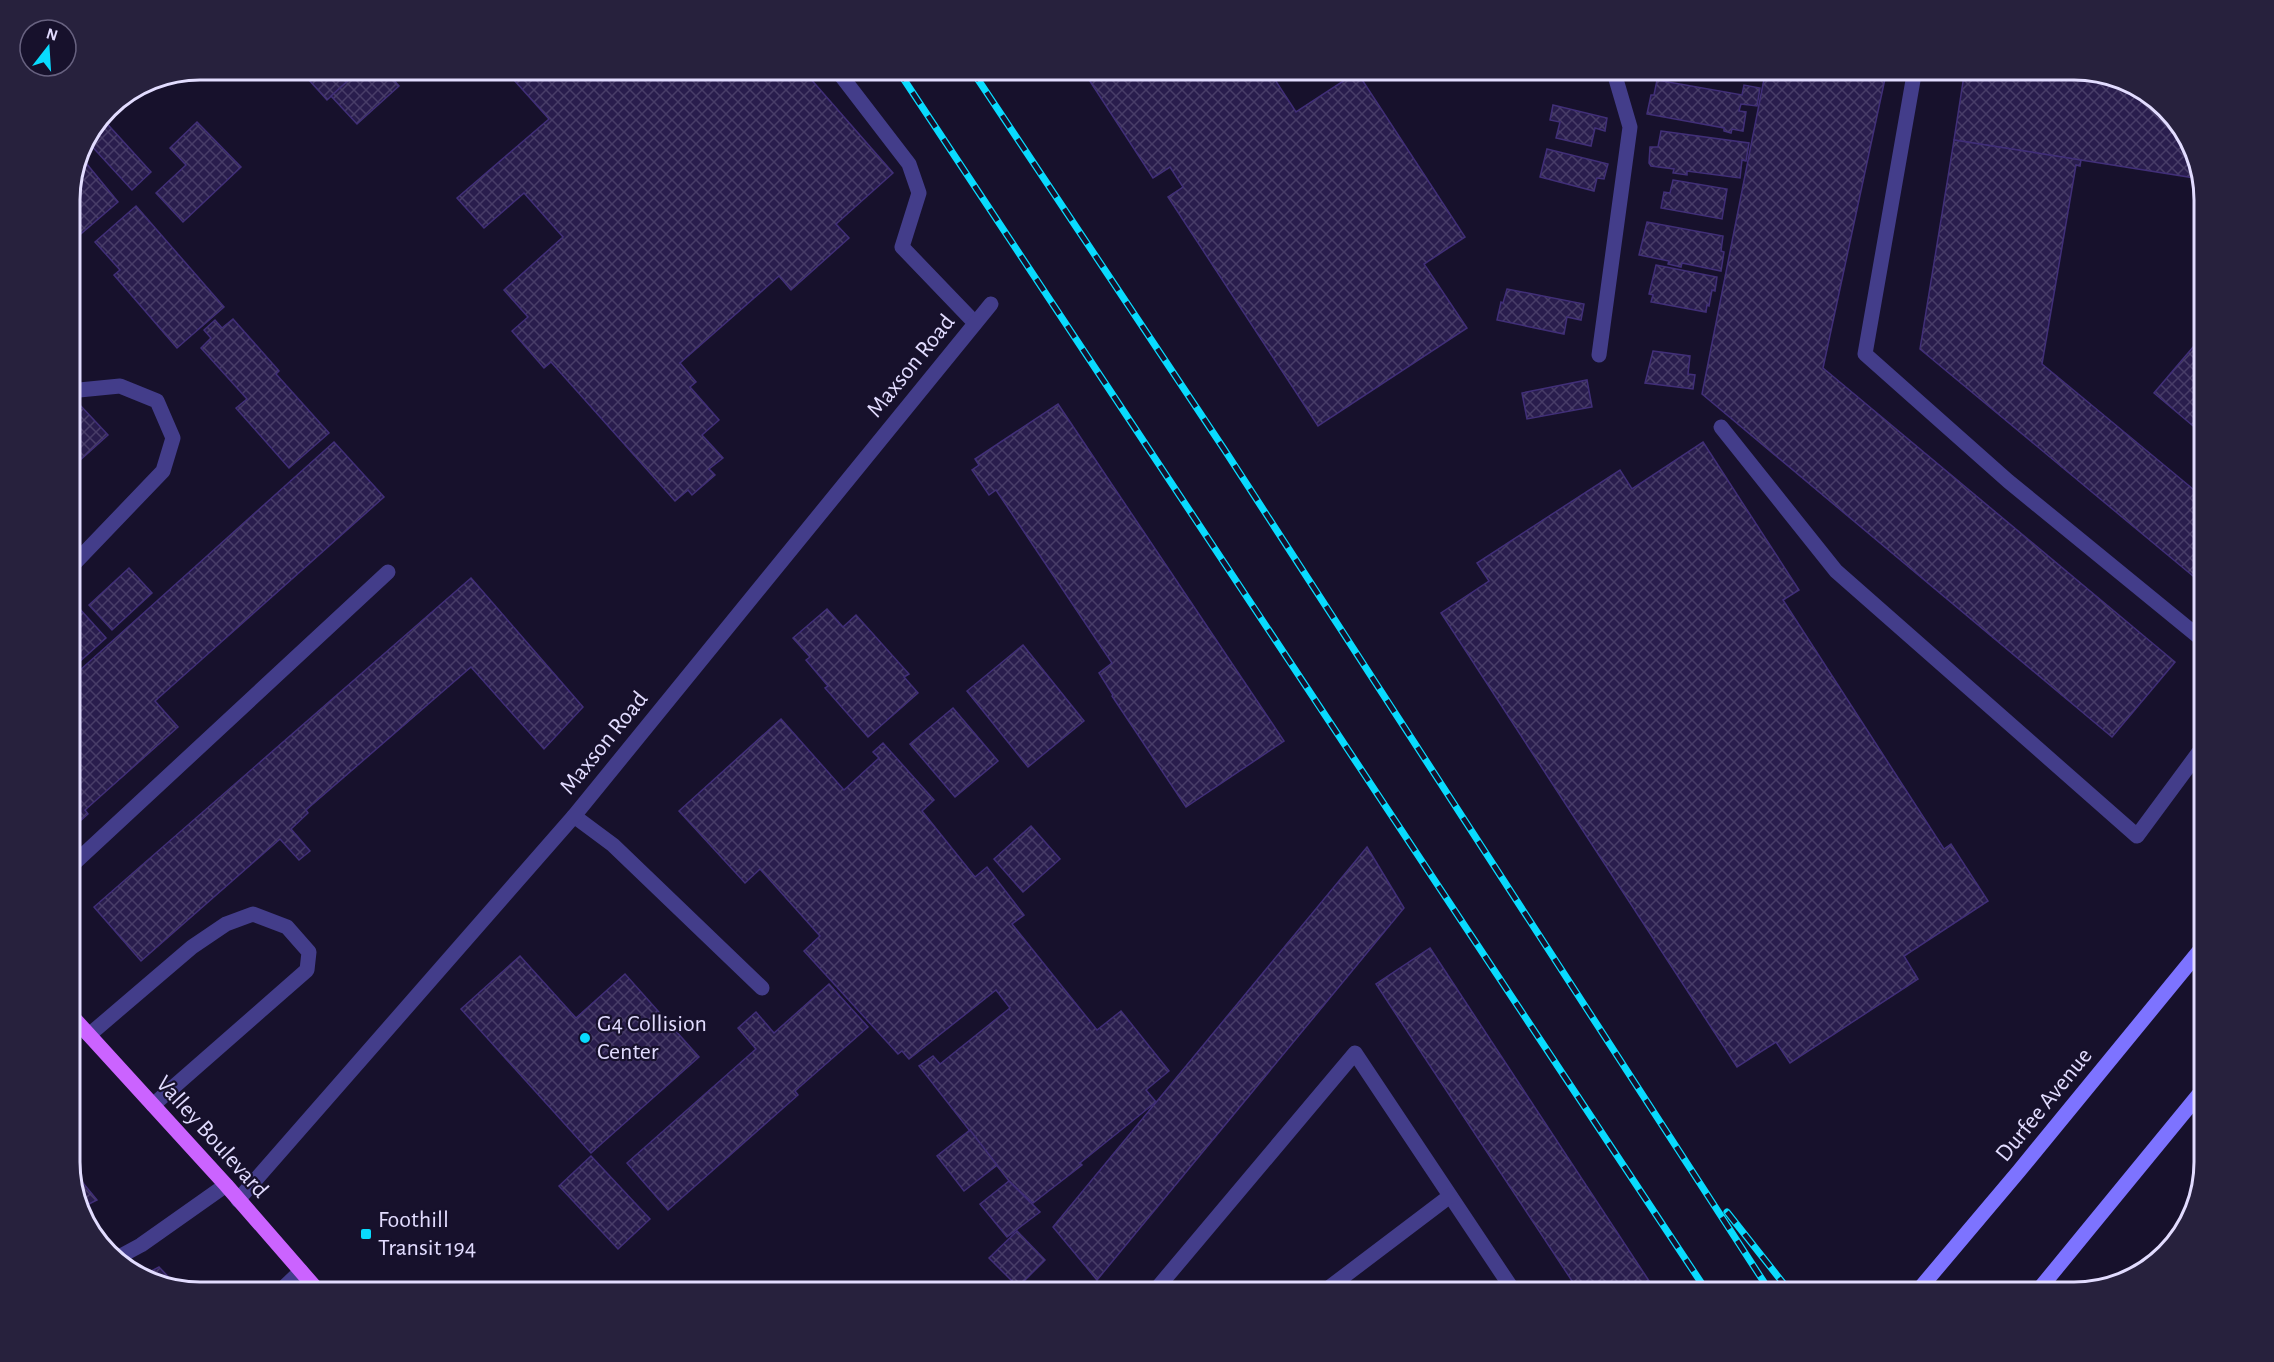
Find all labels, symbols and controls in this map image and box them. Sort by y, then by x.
north arrow [18,18,78,78]
text: N [44,25,60,44]
street label: Maxson Road [862,310,960,422]
street label: Maxson Road [555,687,653,799]
place label: G4 Collision Center [597,1012,707,1064]
marker: G4 Collision Center [578,1031,592,1045]
street label: Durfee Avenue [1991,1044,2097,1166]
street label: Valley Boulevard [151,1071,273,1203]
place label: Foothill Transit 194 [378,1208,476,1260]
marker: Foothill Transit 194 [359,1227,373,1241]

